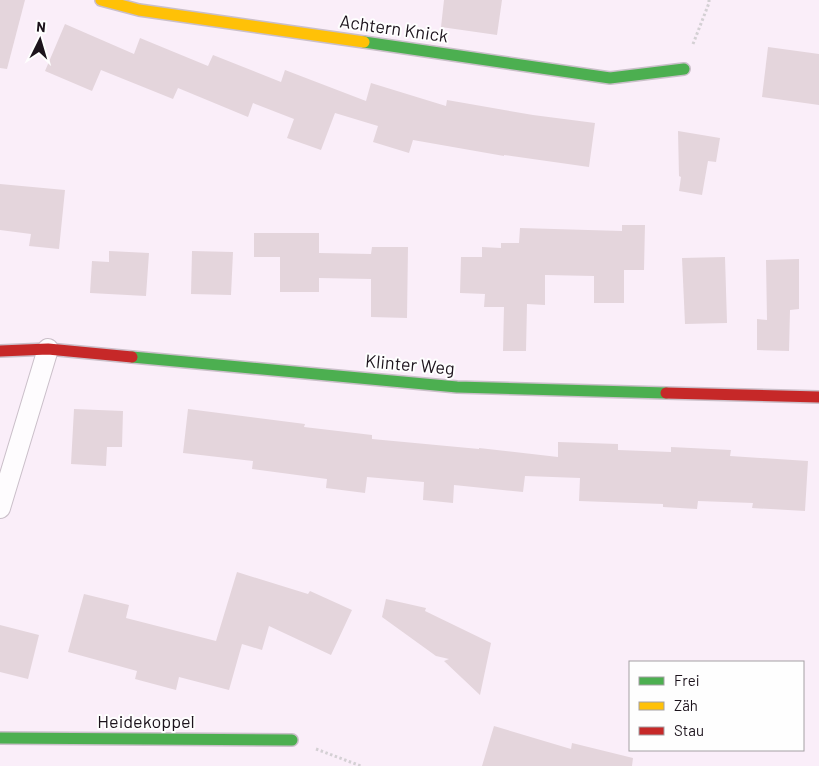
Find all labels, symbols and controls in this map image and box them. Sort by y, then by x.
street label: Achtern Knick [339,10,450,46]
north arrow [15,15,65,65]
text: N [36,18,47,35]
street label: Klinter Weg [364,349,456,379]
legend [629,661,804,751]
text: Frei [674,671,700,689]
text: Zäh [674,696,698,714]
street label: Heidekoppel [97,710,195,732]
text: Stau [674,721,704,739]

